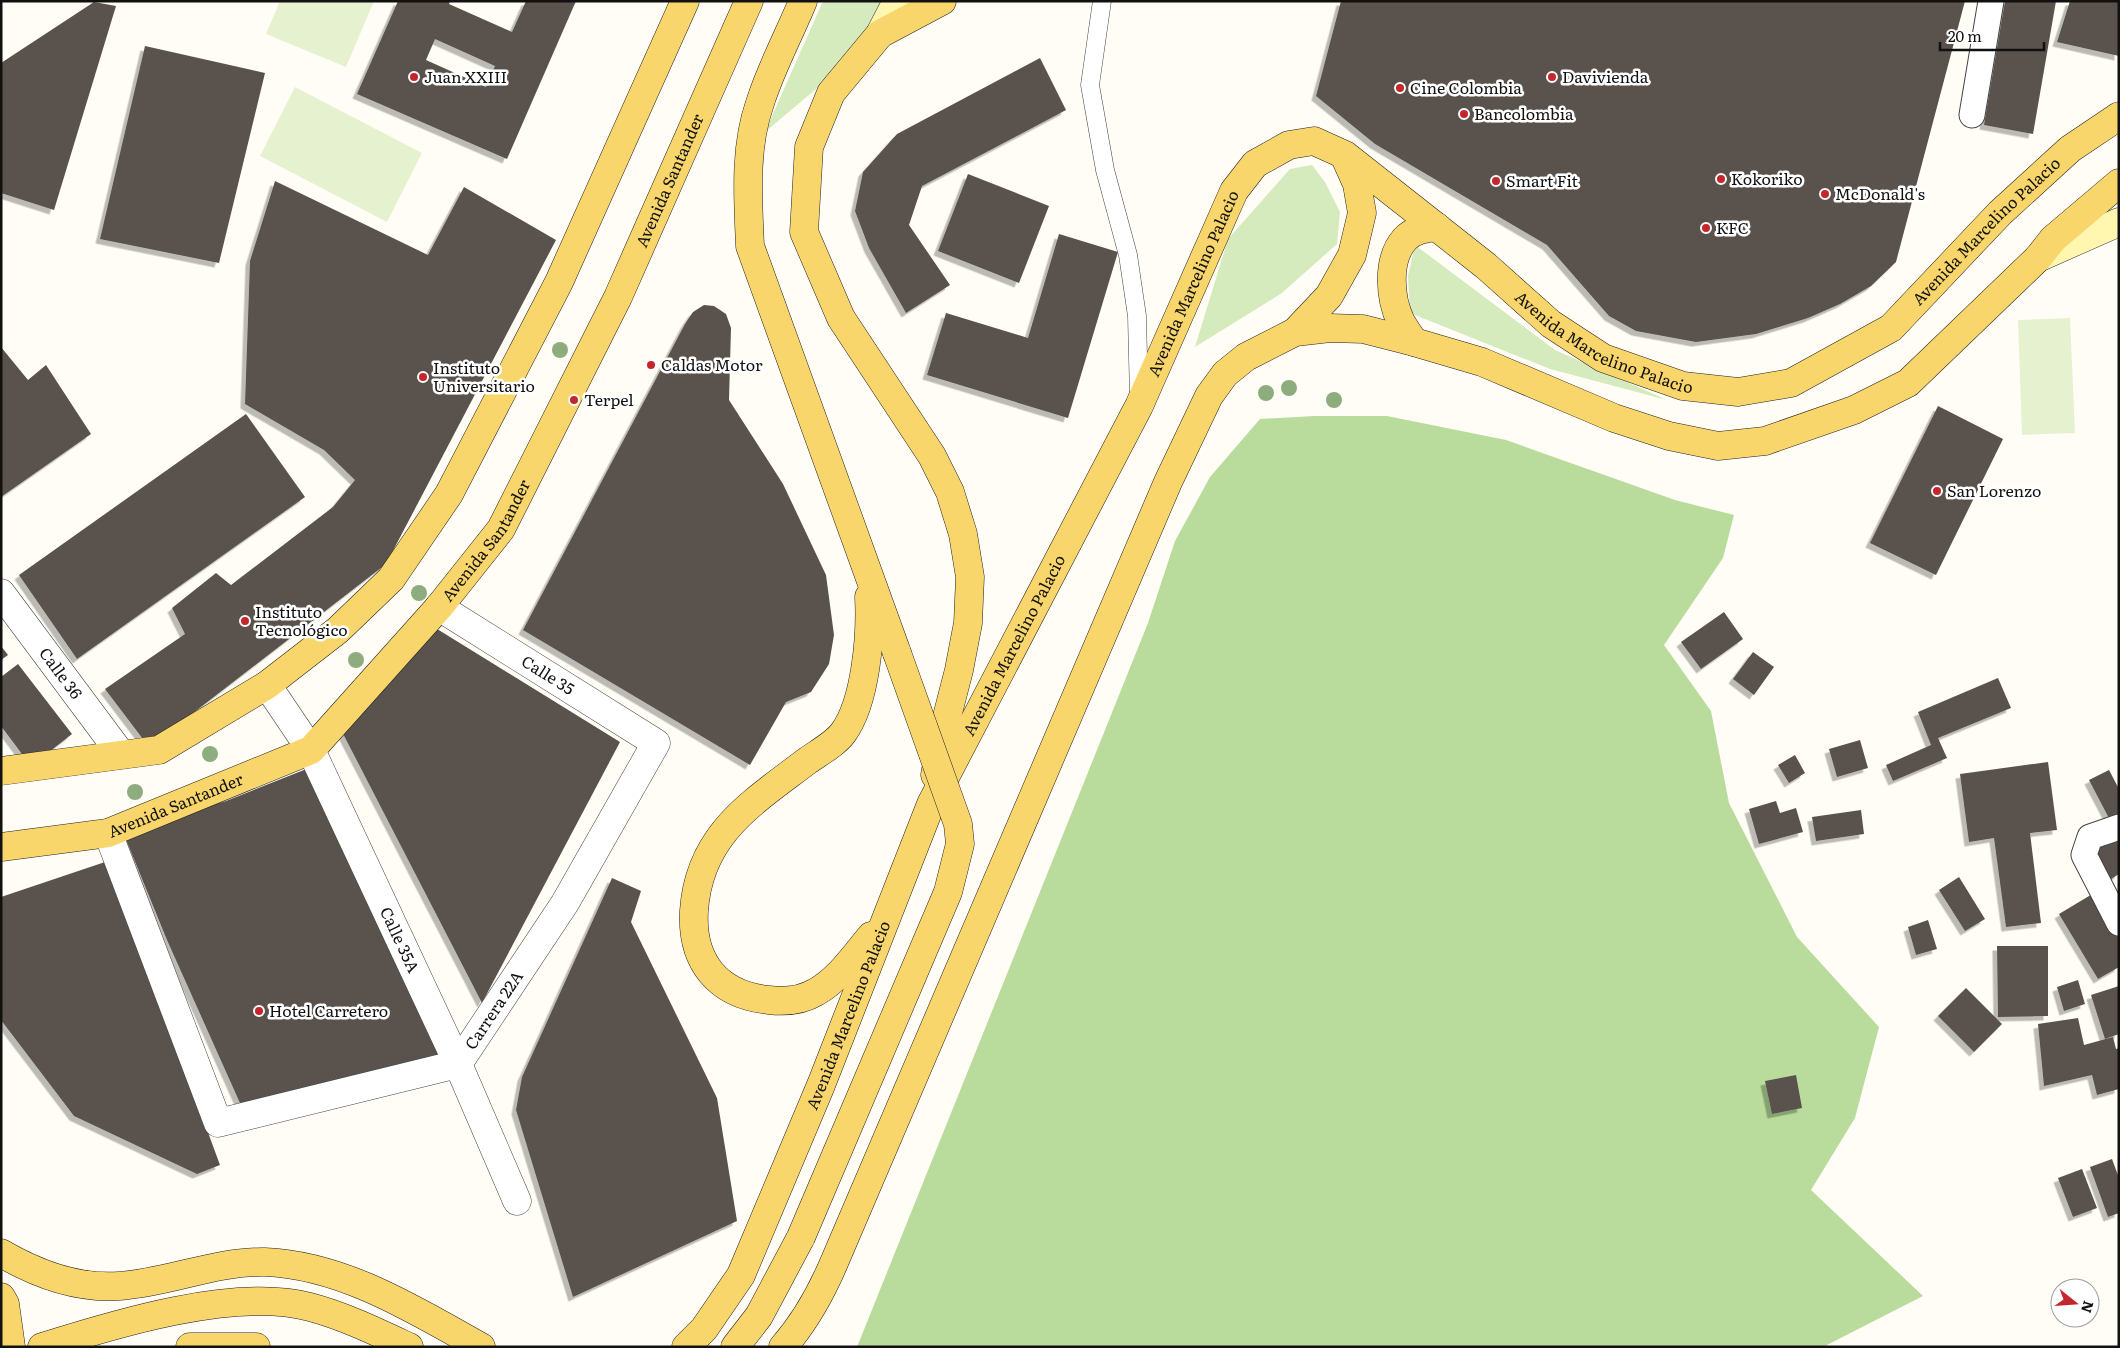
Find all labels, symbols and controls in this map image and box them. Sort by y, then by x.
scale bar [1940,20,2044,52]
text: 20 m [1948,24,1982,47]
place label: Juan XXIII [424,64,507,88]
place label: Davivienda [1562,64,1649,88]
marker: Juan XXIII [408,71,420,83]
marker: Davivienda [1546,71,1558,83]
place label: Cine Colombia [1410,75,1522,99]
marker: Cine Colombia [1394,82,1406,94]
place label: Bancolombia [1474,101,1574,125]
marker: Bancolombia [1458,108,1470,120]
street label: Avenida Santander [629,109,709,251]
street label: Avenida Marcelino Palacio [1906,151,2065,310]
place label: Kokoriko [1731,166,1803,190]
place label: Smart Fit [1506,168,1578,192]
marker: Kokoriko [1715,173,1727,185]
marker: Smart Fit [1490,175,1502,187]
place label: McDonald's [1835,181,1925,205]
street label: Avenida Marcelino Palacio [1141,186,1244,380]
marker: McDonald's [1819,188,1831,200]
place label: KFC [1716,215,1749,239]
marker: KFC [1700,222,1712,234]
street label: Avenida Marcelino Palacio [1510,285,1694,398]
place label: Caldas Motor [661,352,763,376]
place label: Instituto Universitario [433,355,535,397]
marker: Caldas Motor [645,359,657,371]
marker: Instituto Universitario [417,371,429,383]
place label: Terpel [584,387,634,411]
marker: Terpel [568,394,580,406]
street label: Avenida Santander [435,474,535,606]
place label: San Lorenzo [1947,478,2041,502]
marker: San Lorenzo [1931,485,1943,497]
street label: Avenida Marcelino Palacio [956,550,1070,740]
place label: Instituto Tecnológico [255,599,348,641]
marker: Instituto Tecnológico [239,615,251,627]
street label: Calle 36 [34,642,89,704]
street label: Calle 35 [517,648,580,700]
street label: Avenida Santander [104,766,247,843]
street label: Calle 35A [375,902,427,976]
street label: Avenida Marcelino Palacio [799,917,895,1113]
street label: Carrera 22A [458,965,528,1054]
place label: Hotel Carretero [269,998,388,1022]
marker: Hotel Carretero [253,1005,265,1017]
north arrow [2050,1278,2100,1328]
text: N [2077,1299,2100,1316]

